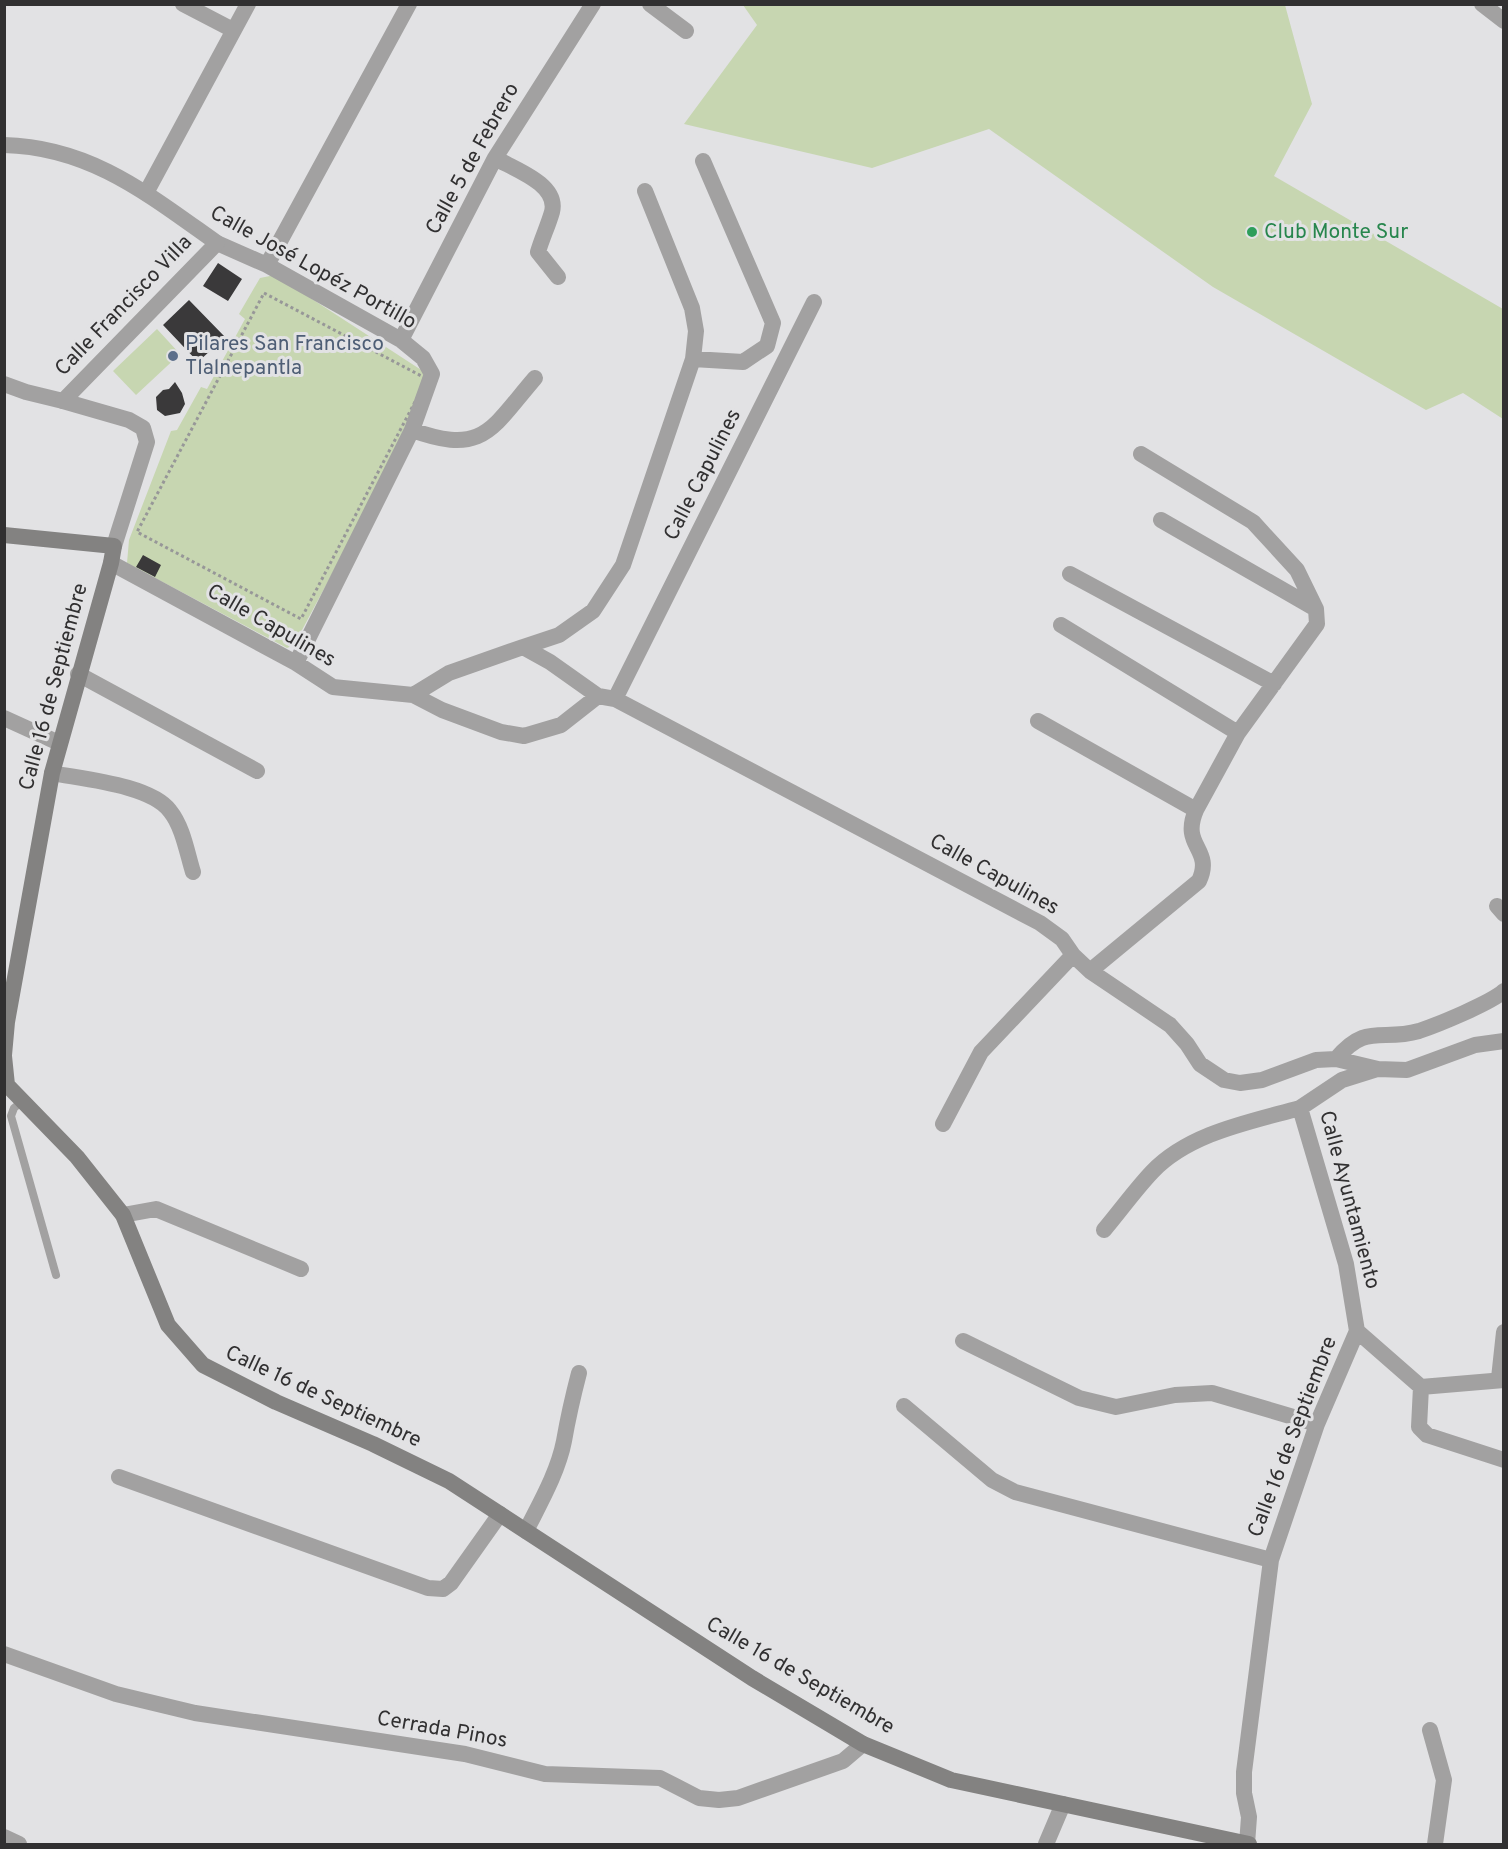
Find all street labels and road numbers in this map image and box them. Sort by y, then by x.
street label: Calle 5 de Febrero [420,78,526,240]
street label: Calle José Lopéz Portillo [205,200,421,336]
street label: Calle Francisco Villa [50,230,198,382]
street label: Calle Capulines [658,405,748,545]
street label: Calle Capulines [202,578,340,674]
street label: Calle 16 de Septiembre [13,580,95,794]
street label: Calle Capulines [924,828,1064,922]
street label: Calle Ayuntamiento [1312,1108,1386,1292]
street label: Calle 16 de Septiembre [1242,1333,1344,1541]
street label: Calle 16 de Septiembre [221,1340,425,1454]
street label: Calle 16 de Septiembre [701,1611,899,1741]
street label: Cerrada Pinos [375,1705,509,1755]

